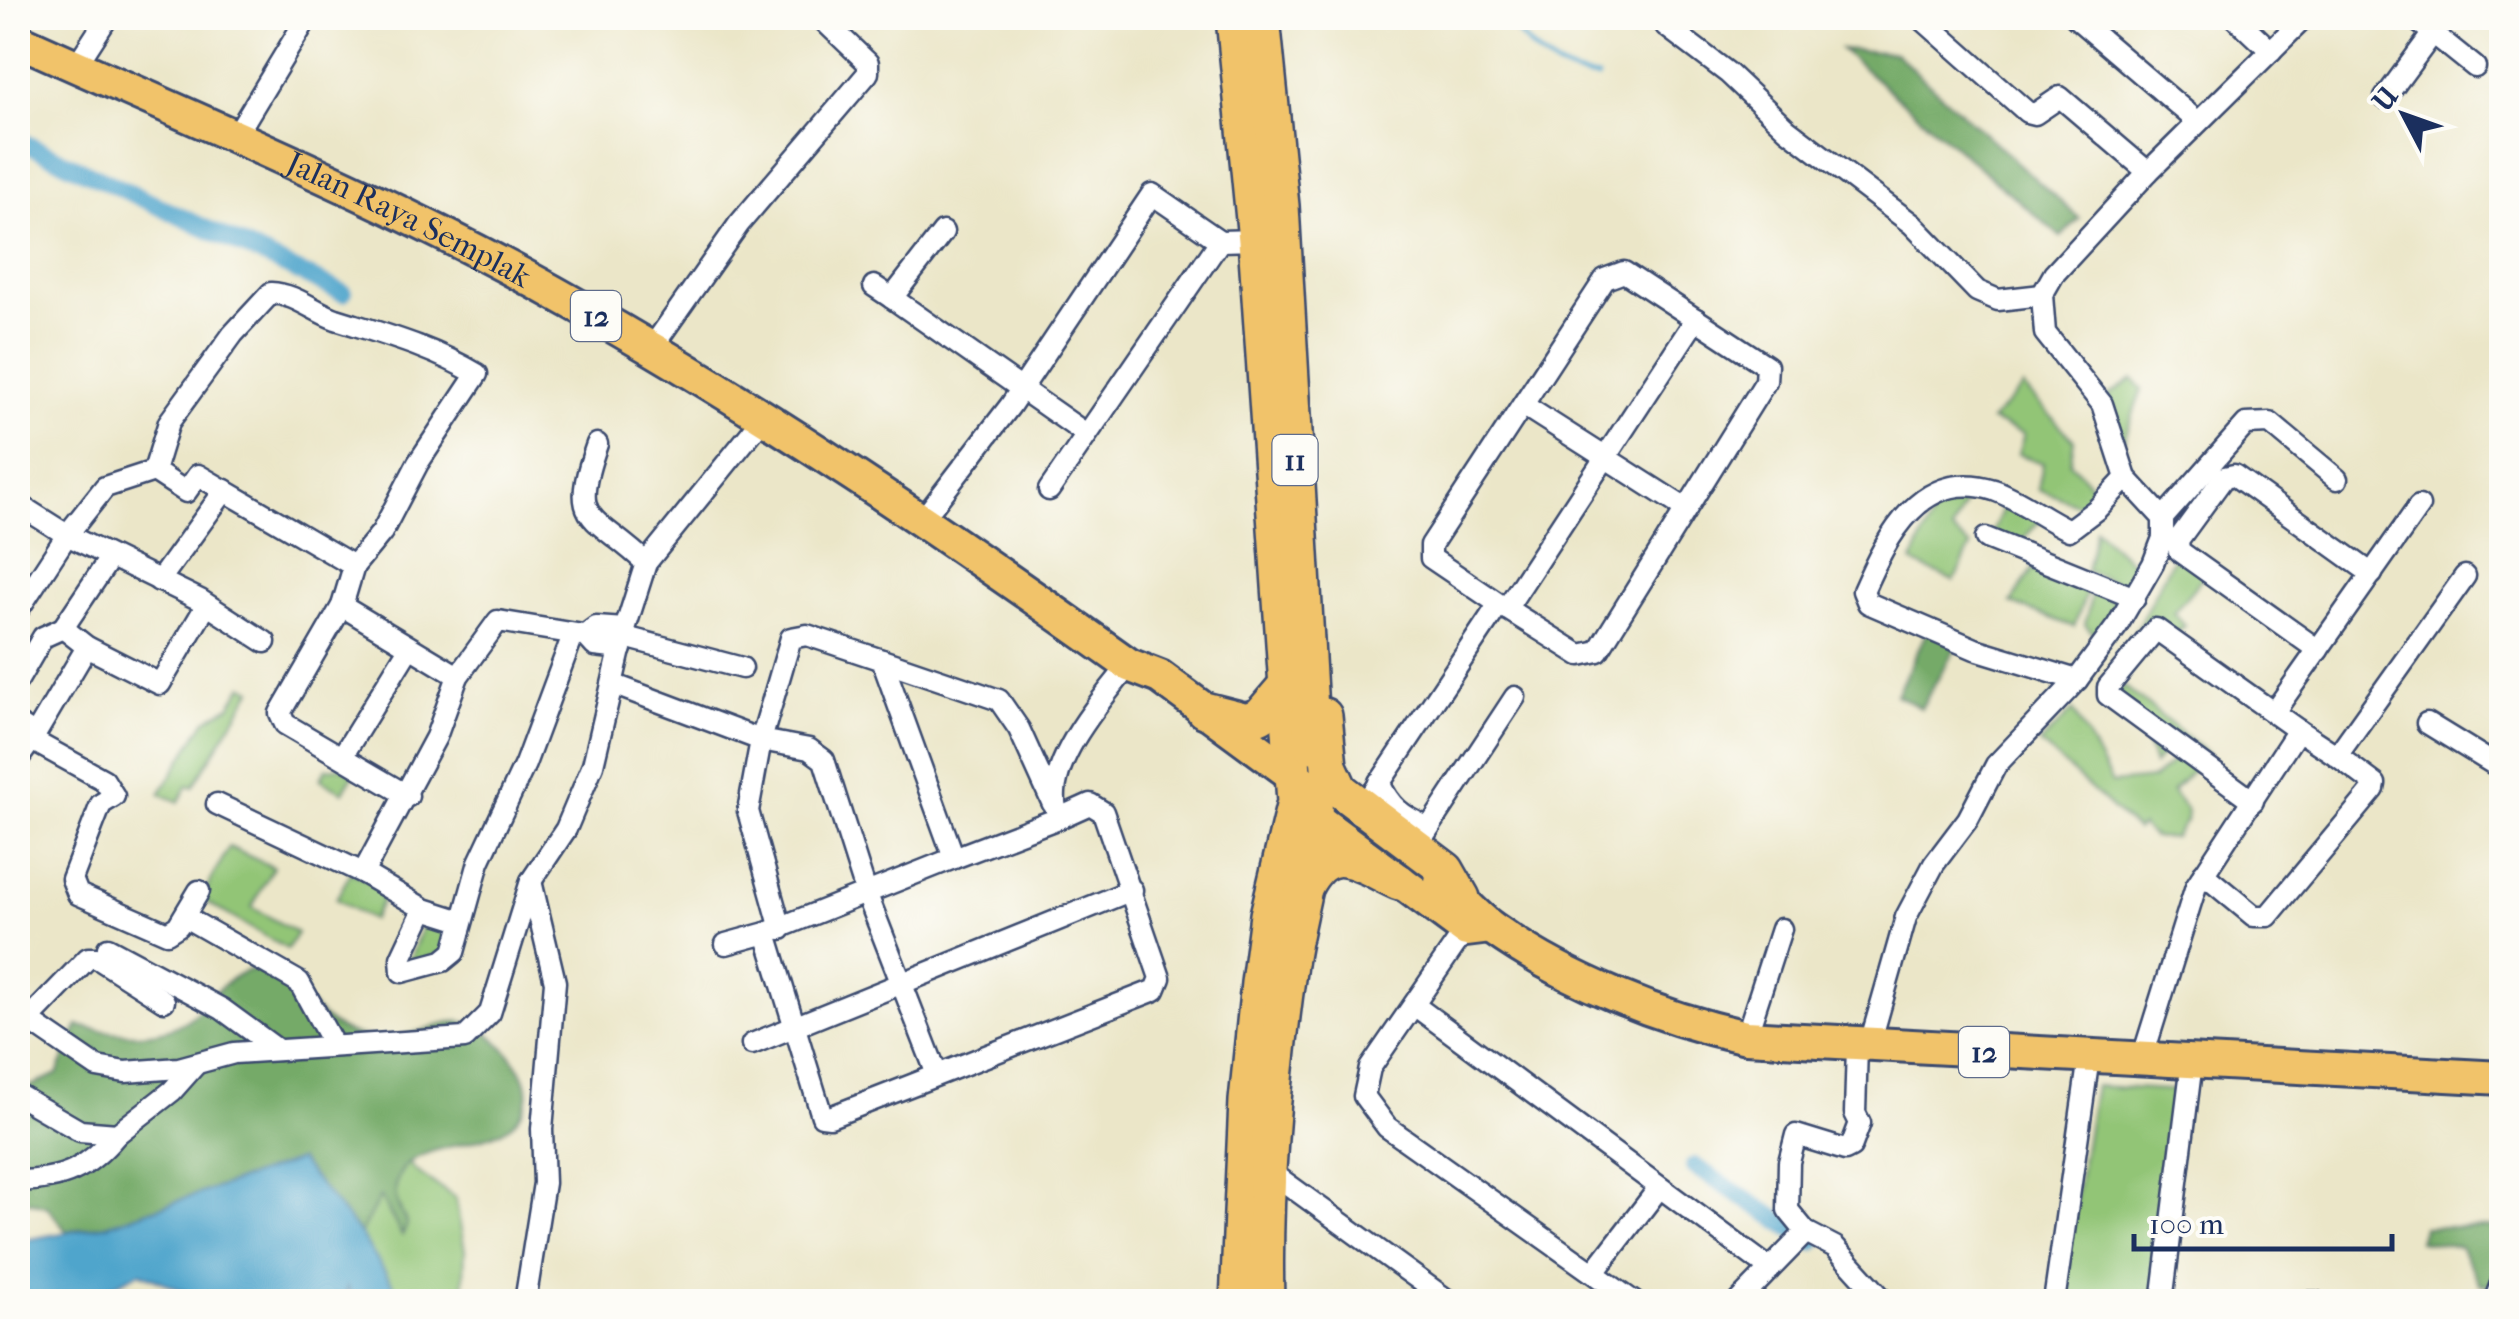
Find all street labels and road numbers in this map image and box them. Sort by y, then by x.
street label: Jalan Raya Semplak [278,143,538,296]
road number: 12 [571,291,621,341]
road number: 11 [1272,435,1318,485]
road number: 12 [1959,1027,2009,1077]

